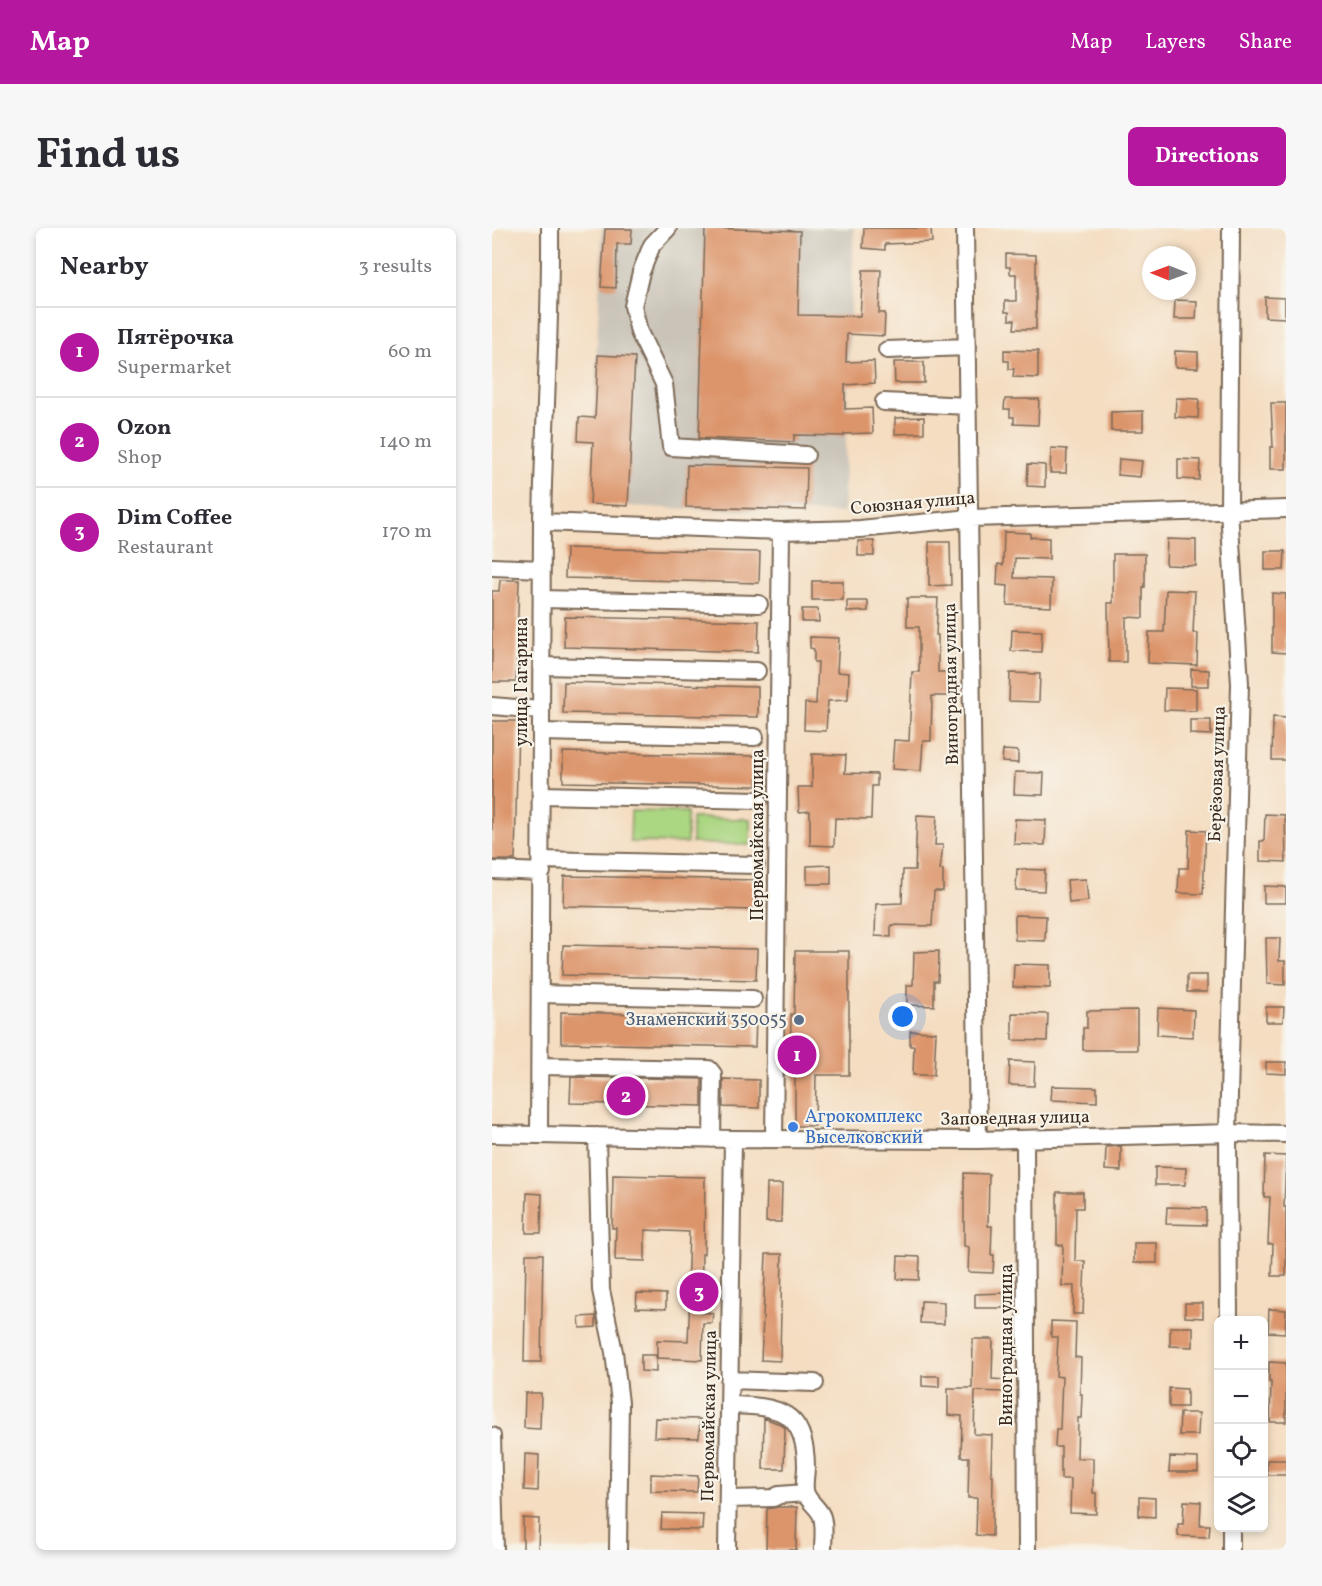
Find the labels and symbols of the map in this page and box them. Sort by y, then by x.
north arrow [1142,246,1196,300]
street label: Союзная улица [850,486,976,522]
street label: Виноградная улица [938,603,966,765]
street label: улица Гагарина [510,617,535,747]
street label: Берёзовая улица [1203,705,1233,843]
street label: Первомайская улица [746,749,771,921]
your location [888,1002,917,1031]
place label: Знаменский 350055 [625,1008,787,1033]
marker: Знаменский 350055 [792,1013,806,1027]
pin: 1 [778,1032,816,1078]
pin: 2 [606,1074,646,1118]
place label: Агрокомплекс Выселковский [805,1105,923,1151]
street label: Заповедная улица [940,1105,1090,1133]
marker: Агрокомплекс Выселковский [786,1120,800,1134]
street label: Виноградная улица [995,1264,1020,1426]
pin: 3 [680,1270,718,1314]
street label: Первомайская улица [696,1330,724,1502]

